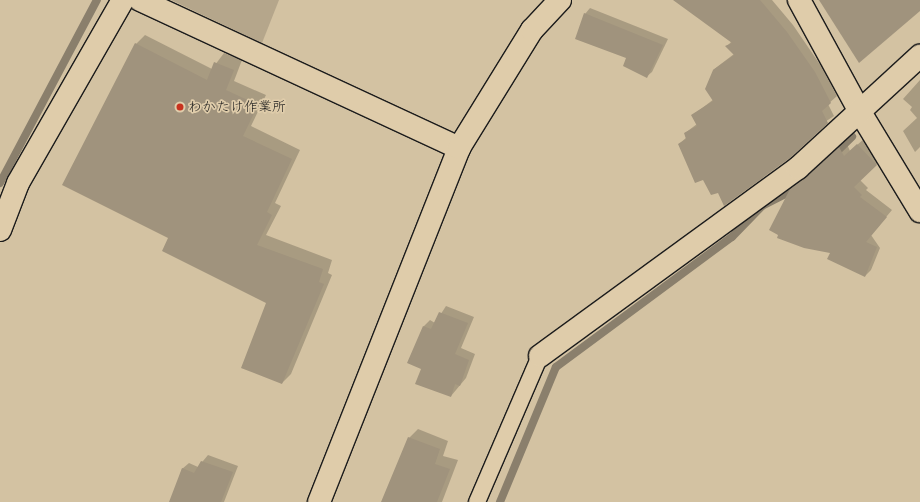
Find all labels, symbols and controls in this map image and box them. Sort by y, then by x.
place label: わかたけ作業所 [188,99,286,115]
marker: わかたけ作業所 [175,102,185,112]

